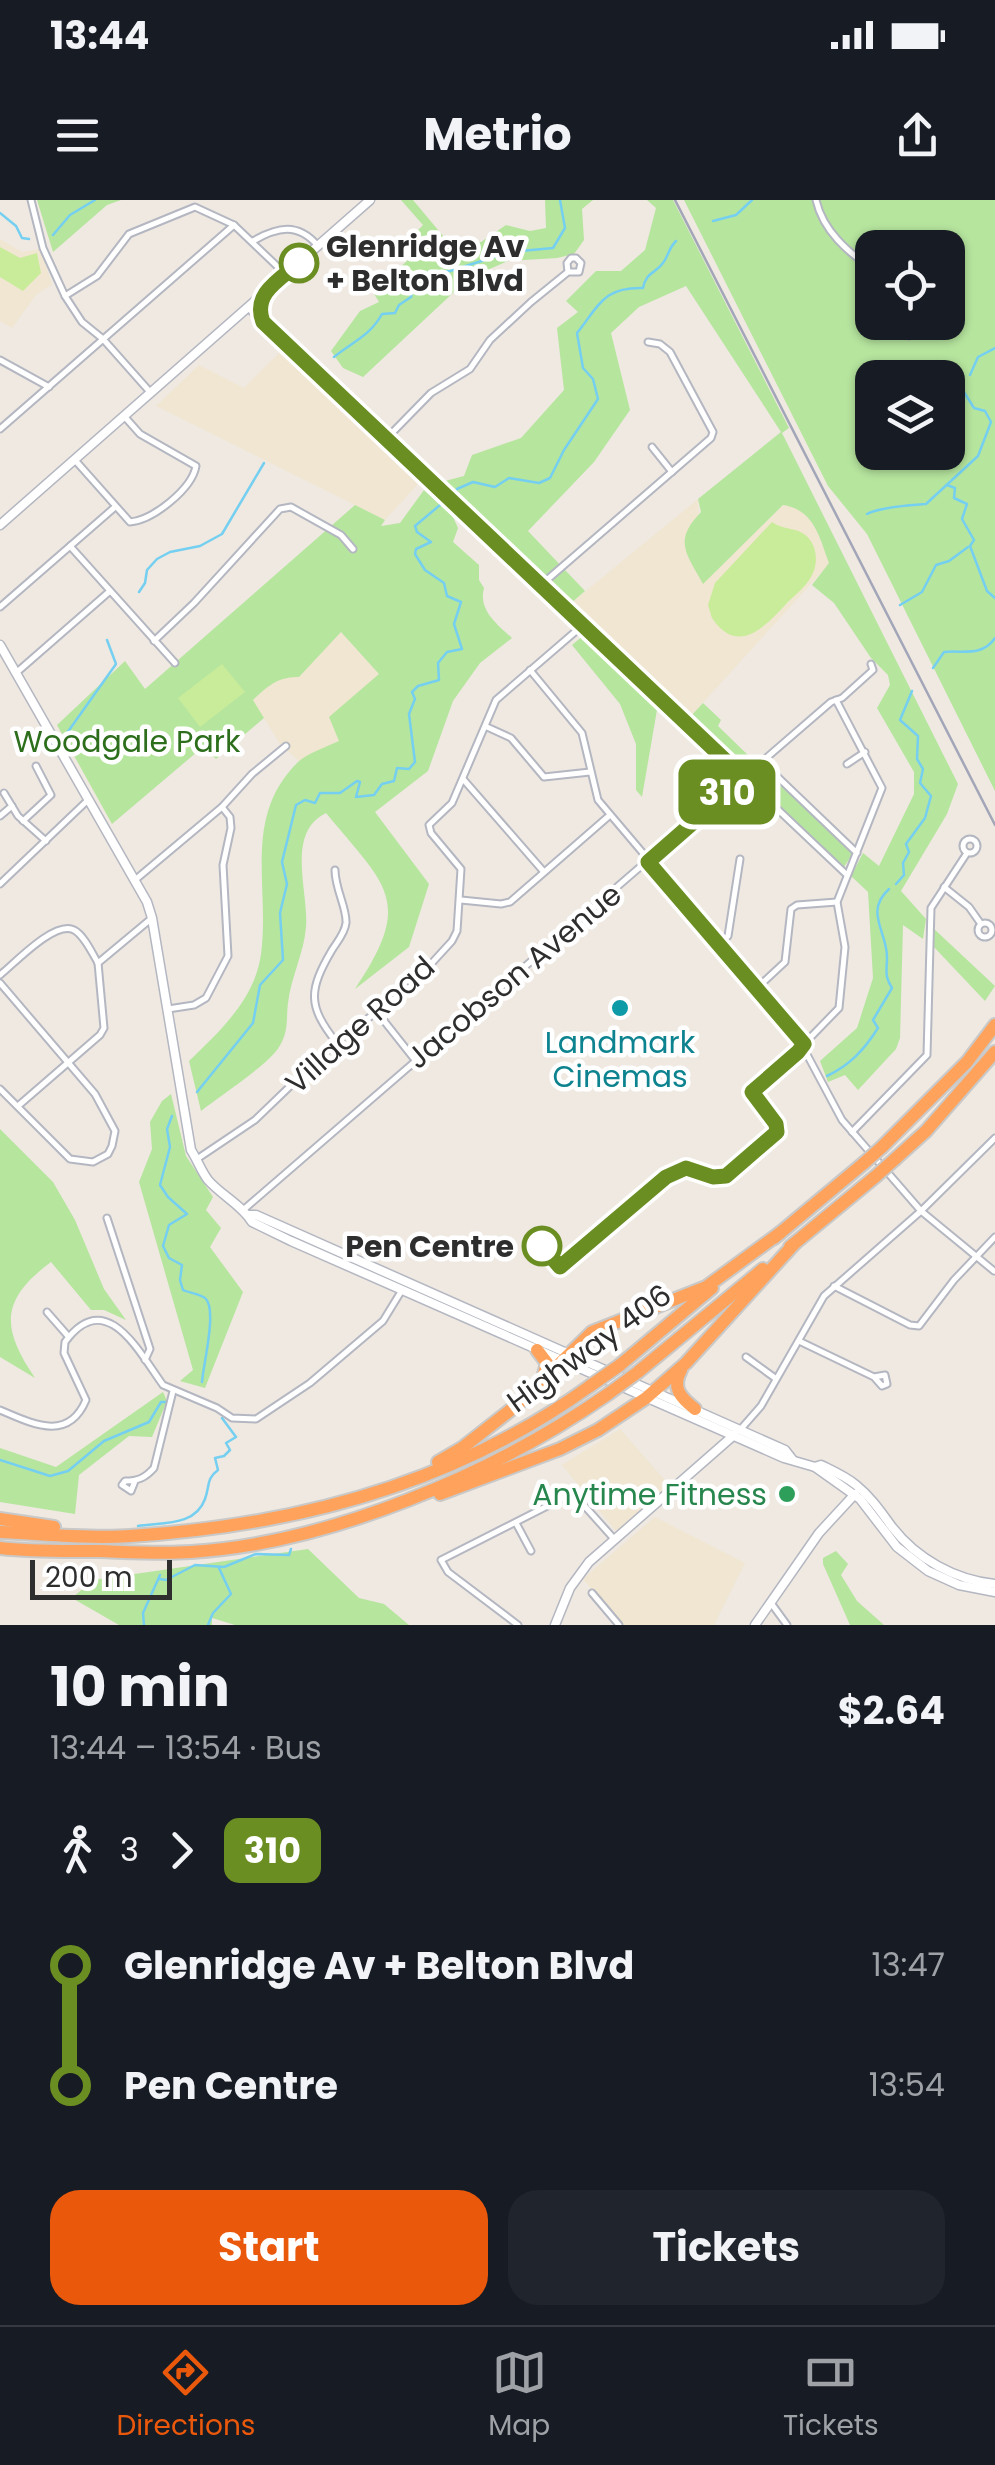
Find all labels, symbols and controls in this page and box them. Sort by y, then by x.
text: 13:44 [50,9,150,62]
text: Metrio [423,103,572,166]
icon: menu [50,108,105,163]
icon: share [890,108,945,163]
place label: Glenridge Av + Belton Blvd [326,225,525,302]
map controls [855,230,965,470]
button: locate [855,230,965,340]
marker: Glenridge Av + Belton Blvd [280,244,318,282]
button: layers [855,360,965,470]
park label: Woodgale Park [14,720,241,763]
line badge: 310 [670,760,784,824]
text: 310 [698,768,756,817]
street label: Jacobson Avenue [397,873,631,1079]
street label: Village Road [276,946,444,1104]
marker: Landmark Cinemas [609,997,631,1019]
place label: Landmark Cinemas [545,1021,696,1098]
place label: Pen Centre [345,1225,514,1268]
marker: Pen Centre [523,1227,561,1265]
street label: Highway 406 [498,1274,680,1422]
place label: Anytime Fitness [532,1473,767,1516]
marker: Anytime Fitness [776,1483,798,1505]
scale bar [30,1555,172,1600]
text: 200 m [45,1558,133,1597]
text: 10 min [50,1648,230,1725]
text: $2.64 [838,1684,945,1737]
text: 13:44 – 13:54 · Bus [50,1725,322,1770]
icon: walk [50,1823,105,1878]
icon: forward [154,1823,209,1878]
text: 310 [244,1826,301,1875]
text: 3 [120,1827,139,1872]
text: Glenridge Av + Belton Blvd [124,1939,634,1992]
text: 13:47 [871,1942,945,1987]
text: Pen Centre [124,2059,338,2112]
text: 13:54 [869,2062,945,2107]
button: Start [50,2190,488,2305]
button: Tickets [508,2190,945,2305]
tab: Directions [116,2345,255,2447]
tab: Map [488,2345,550,2447]
tab: Tickets [783,2345,879,2447]

